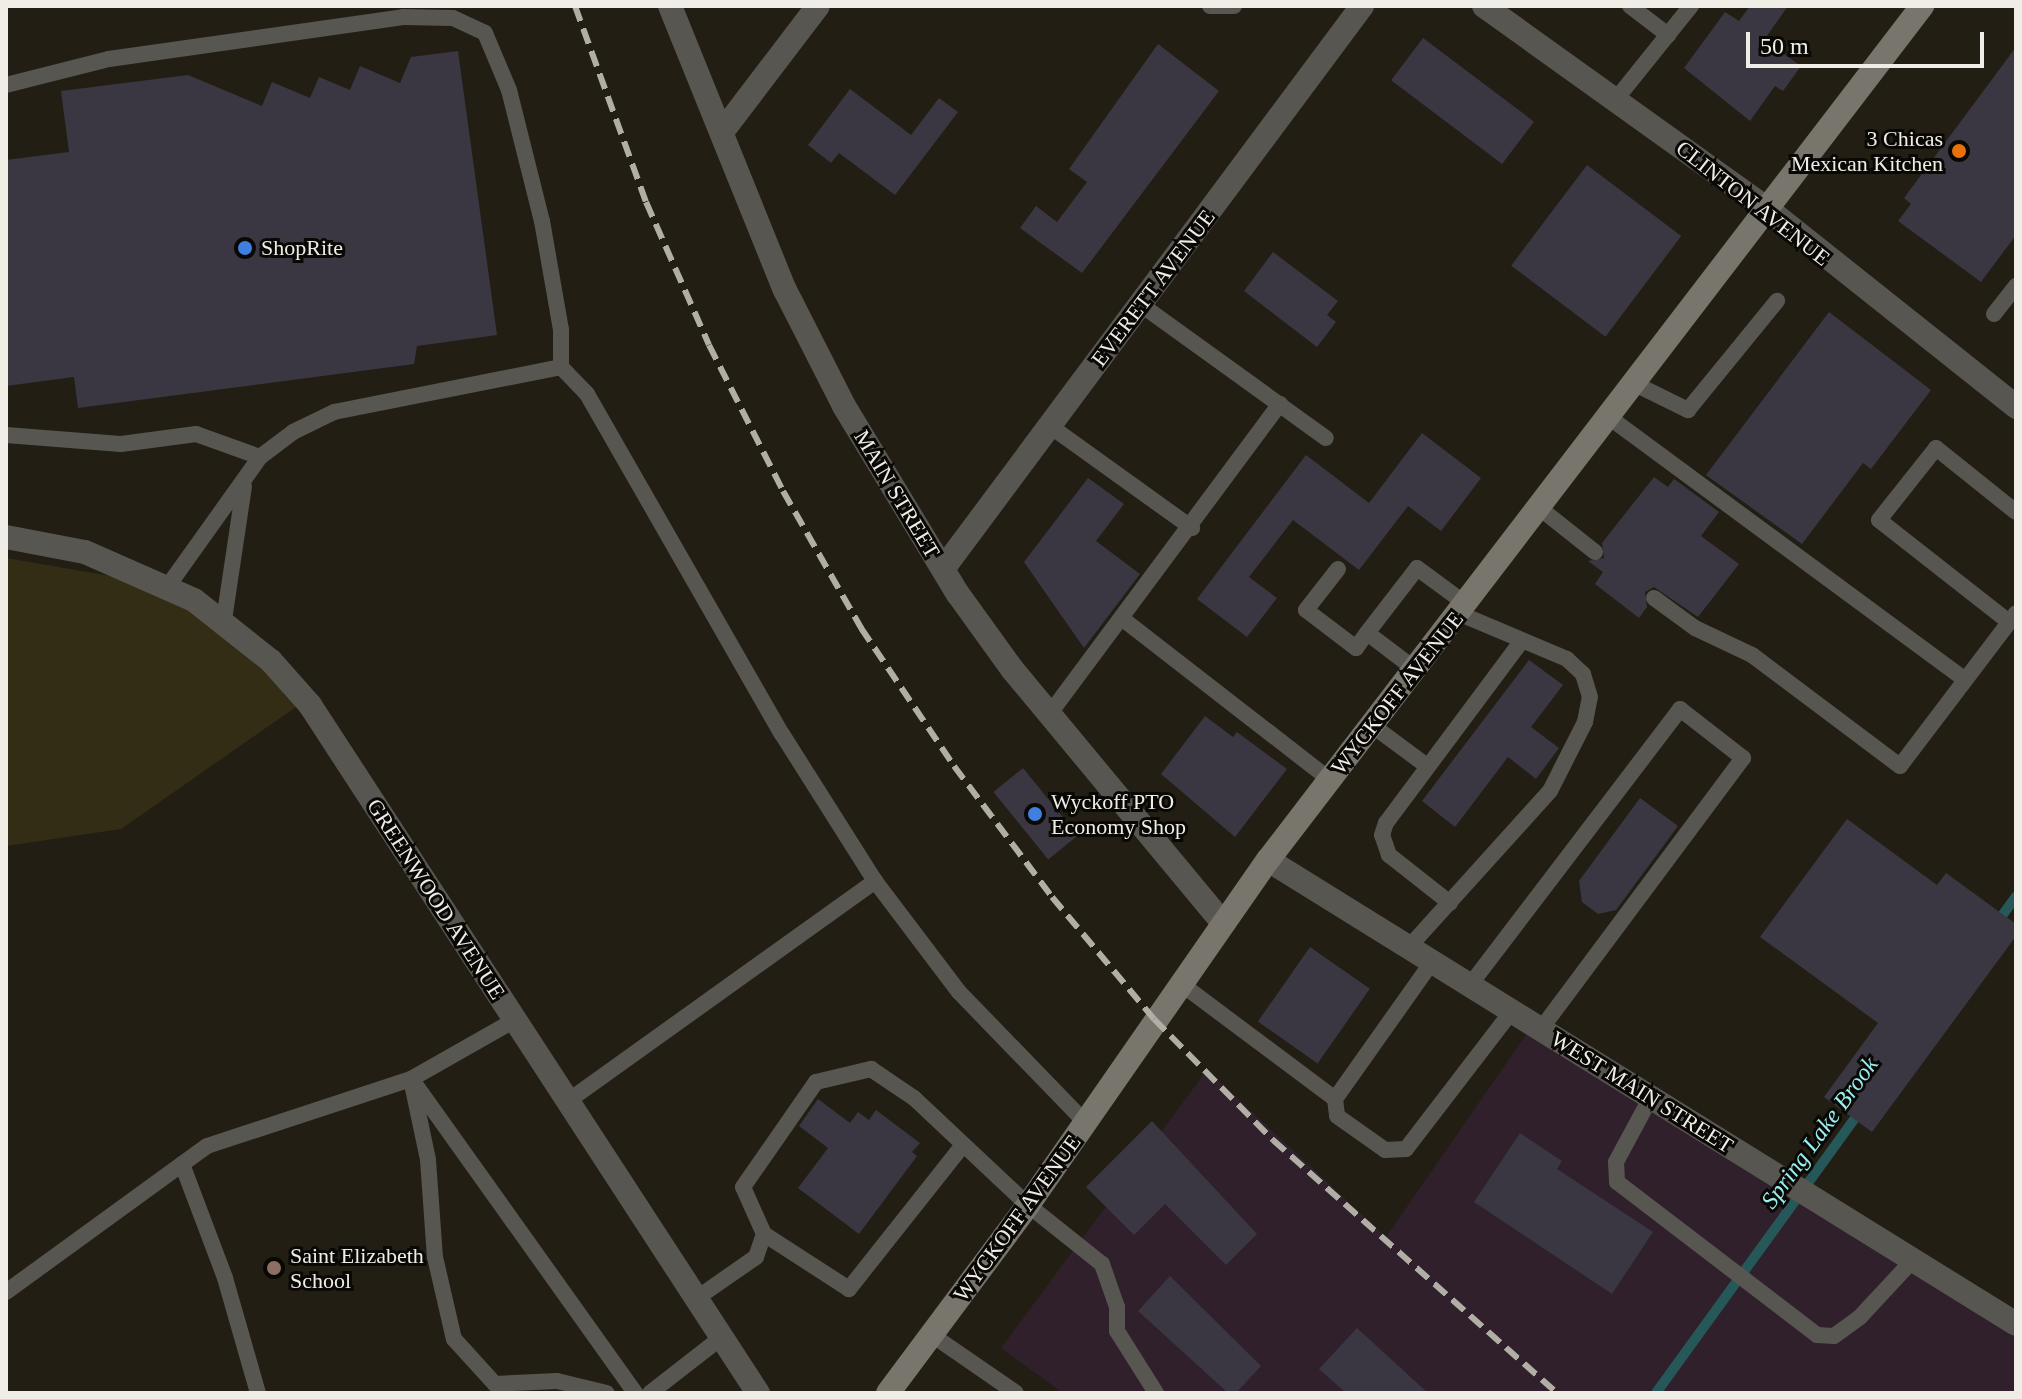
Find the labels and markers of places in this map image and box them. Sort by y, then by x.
place label: 3 Chicas Mexican Kitchen [1791,125,1943,176]
marker: 3 Chicas Mexican Kitchen [1950,142,1968,160]
place label: ShopRite [261,235,343,261]
marker: ShopRite [236,239,254,257]
place label: Wyckoff PTO Economy Shop [1051,788,1186,840]
marker: Wyckoff PTO Economy Shop [1026,805,1044,823]
place label: Saint Elizabeth School [290,1242,424,1294]
marker: Saint Elizabeth School [265,1259,283,1277]

